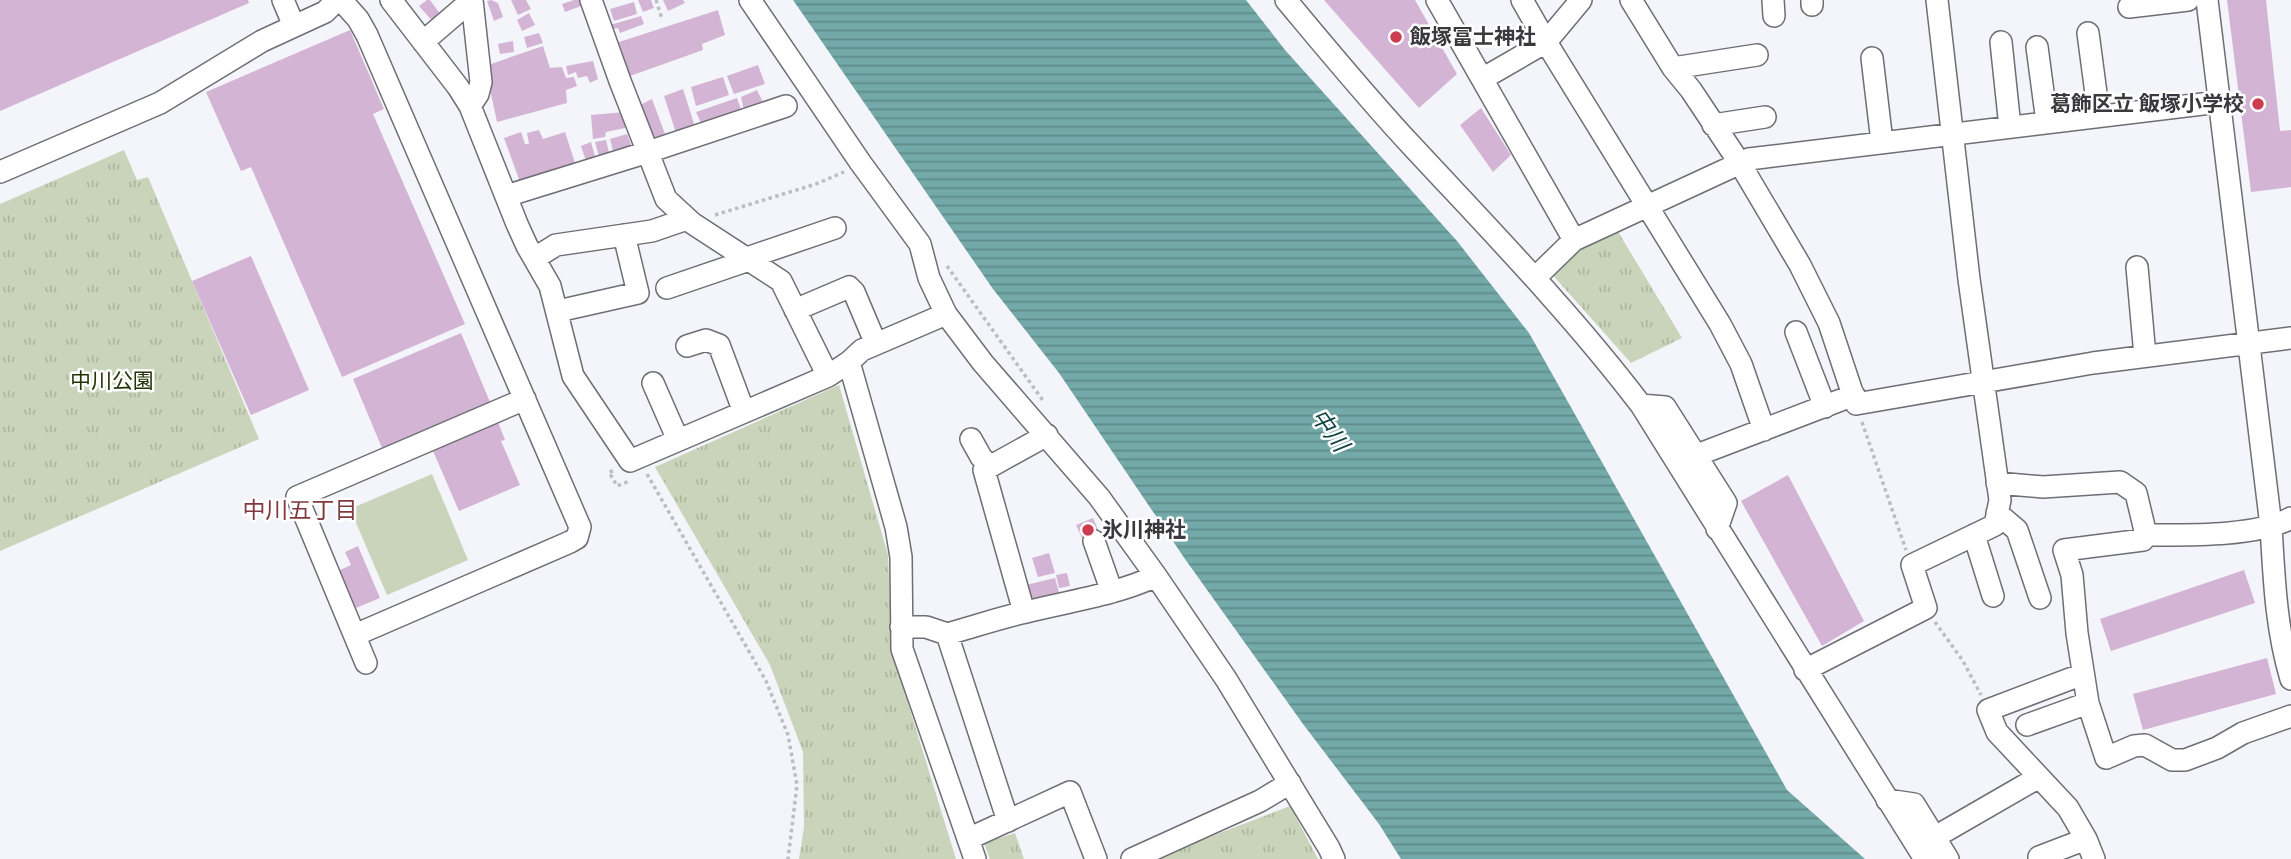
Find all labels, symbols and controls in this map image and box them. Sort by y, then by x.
place label: 飯塚冨士神社 [1409,23,1536,51]
marker: 飯塚冨士神社 [1388,29,1404,45]
place label: 葛飾区立 飯塚小学校 [2050,90,2244,118]
marker: 葛飾区立 飯塚小学校 [2250,96,2266,112]
park label: 中川公園 [70,367,154,395]
water label: 中川 [1304,403,1357,460]
district label: 中川五丁目 [243,495,358,525]
place label: 氷川神社 [1102,516,1186,544]
marker: 氷川神社 [1080,522,1096,538]

